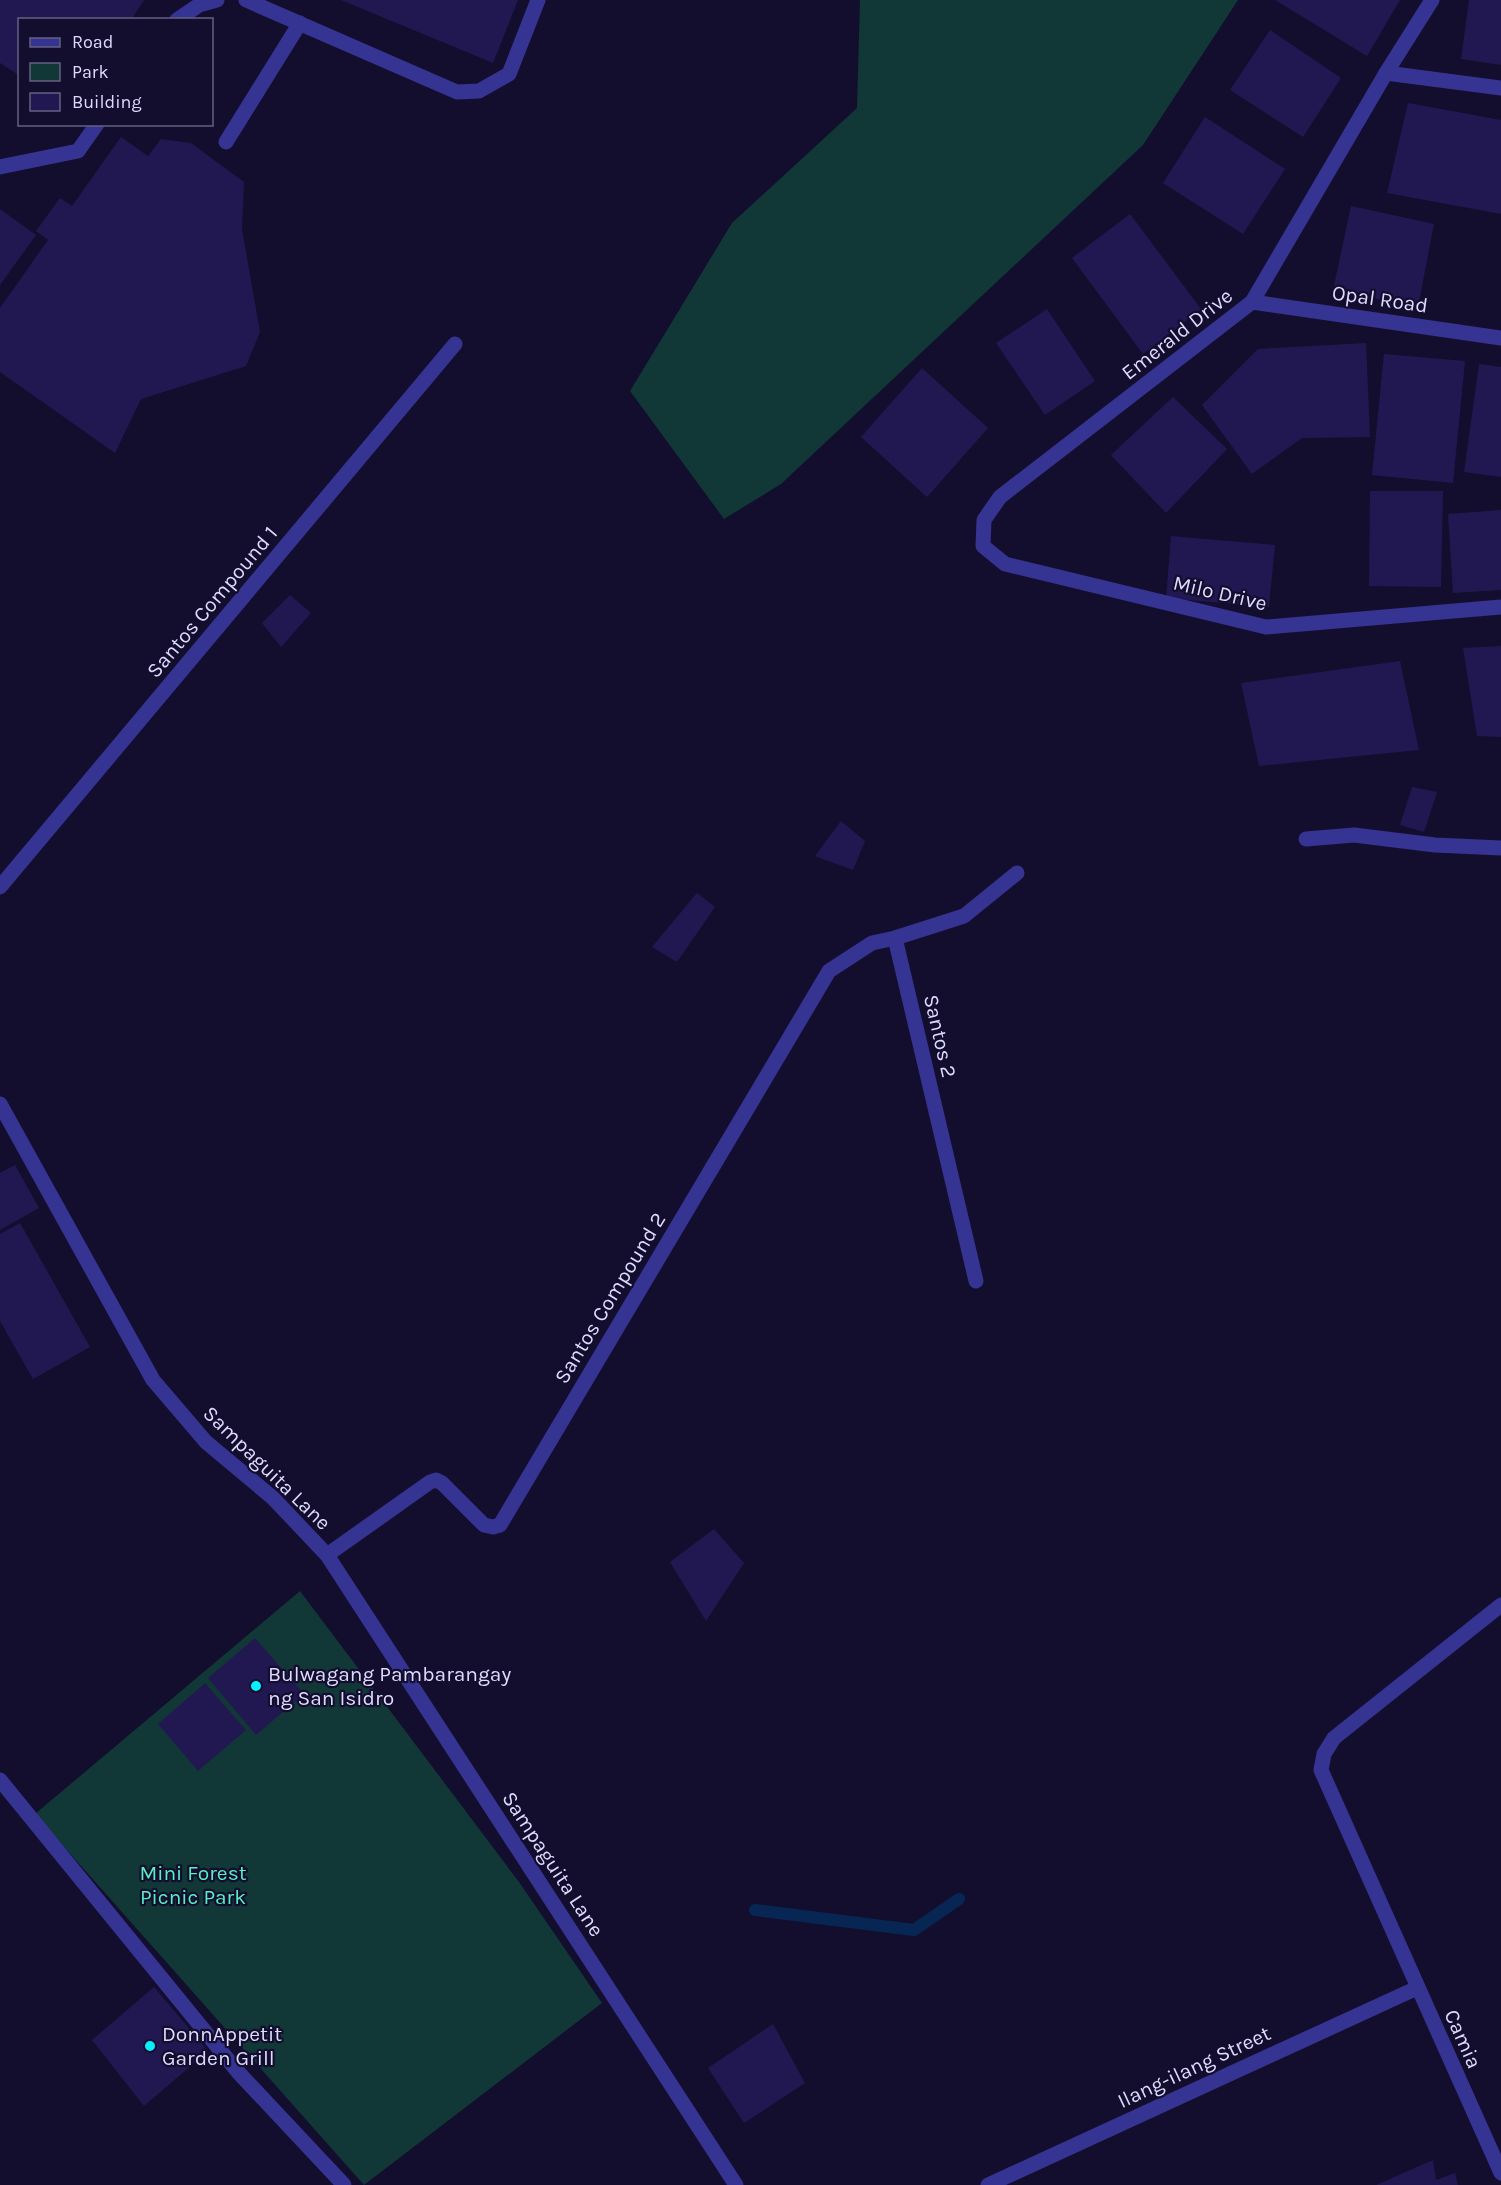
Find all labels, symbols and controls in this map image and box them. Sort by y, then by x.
legend [18,18,213,126]
text: Road [72,31,113,53]
text: Park [72,61,109,83]
text: Building [72,91,142,113]
street label: Opal Road [1330,280,1430,318]
street label: Emerald Drive [1117,283,1237,385]
street label: Santos Compound 1 [142,522,282,682]
street label: Milo Drive [1171,571,1269,615]
street label: Santos 2 [919,992,961,1080]
street label: Santos Compound 2 [549,1208,671,1388]
street label: Sampaguita Lane [198,1401,336,1535]
place label: Bulwagang Pambarangay ng San Isidro [268,1662,511,1710]
marker: Bulwagang Pambarangay ng San Isidro [249,1679,263,1693]
street label: Sampaguita Lane [497,1787,609,1941]
park label: Mini Forest Picnic Park [139,1861,247,1909]
street label: Camia [1439,2006,1487,2072]
street label: Ilang-ilang Street [1114,2021,1274,2113]
place label: DonnAppetit Garden Grill [162,2022,282,2070]
marker: DonnAppetit Garden Grill [143,2039,157,2053]

